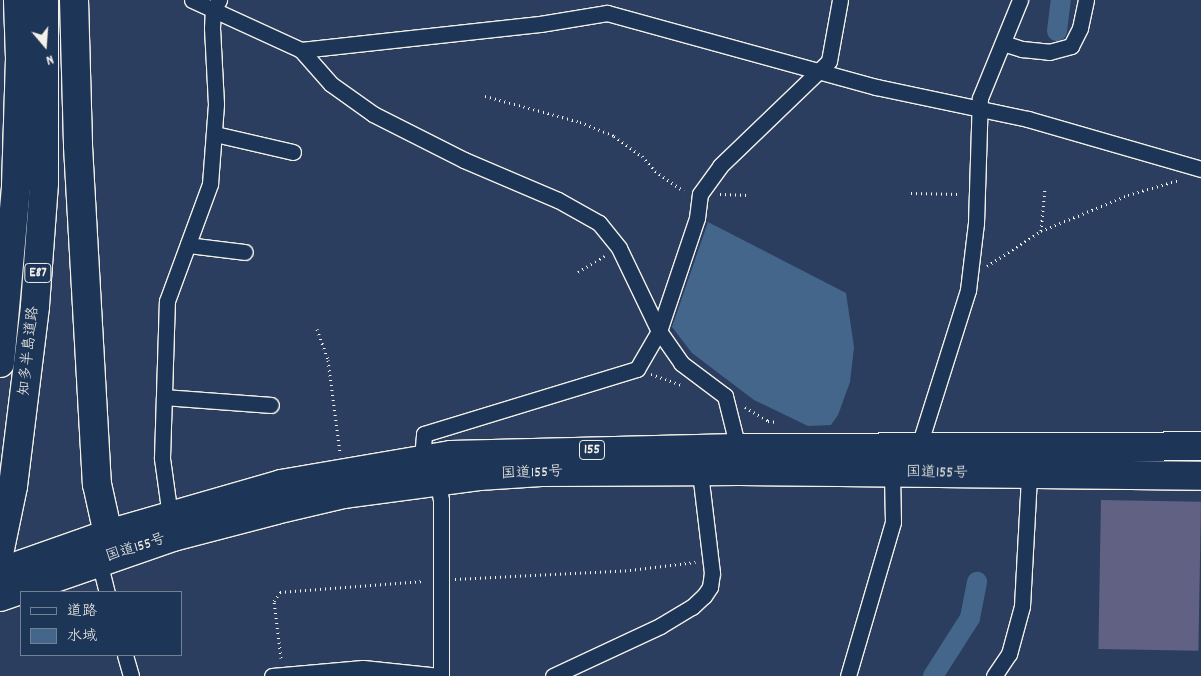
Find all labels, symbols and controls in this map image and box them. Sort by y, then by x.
north arrow [20,20,70,70]
text: N [43,49,56,70]
road number: E87 [24,262,52,284]
street label: 知多半島道路 [16,305,44,397]
road number: 155 [578,438,606,462]
street label: 国道155号 [501,464,563,484]
street label: 国道155号 [906,464,968,484]
street label: 国道155号 [104,531,168,567]
legend [20,591,182,656]
text: 道路 [67,601,97,623]
text: 水域 [67,626,97,648]

